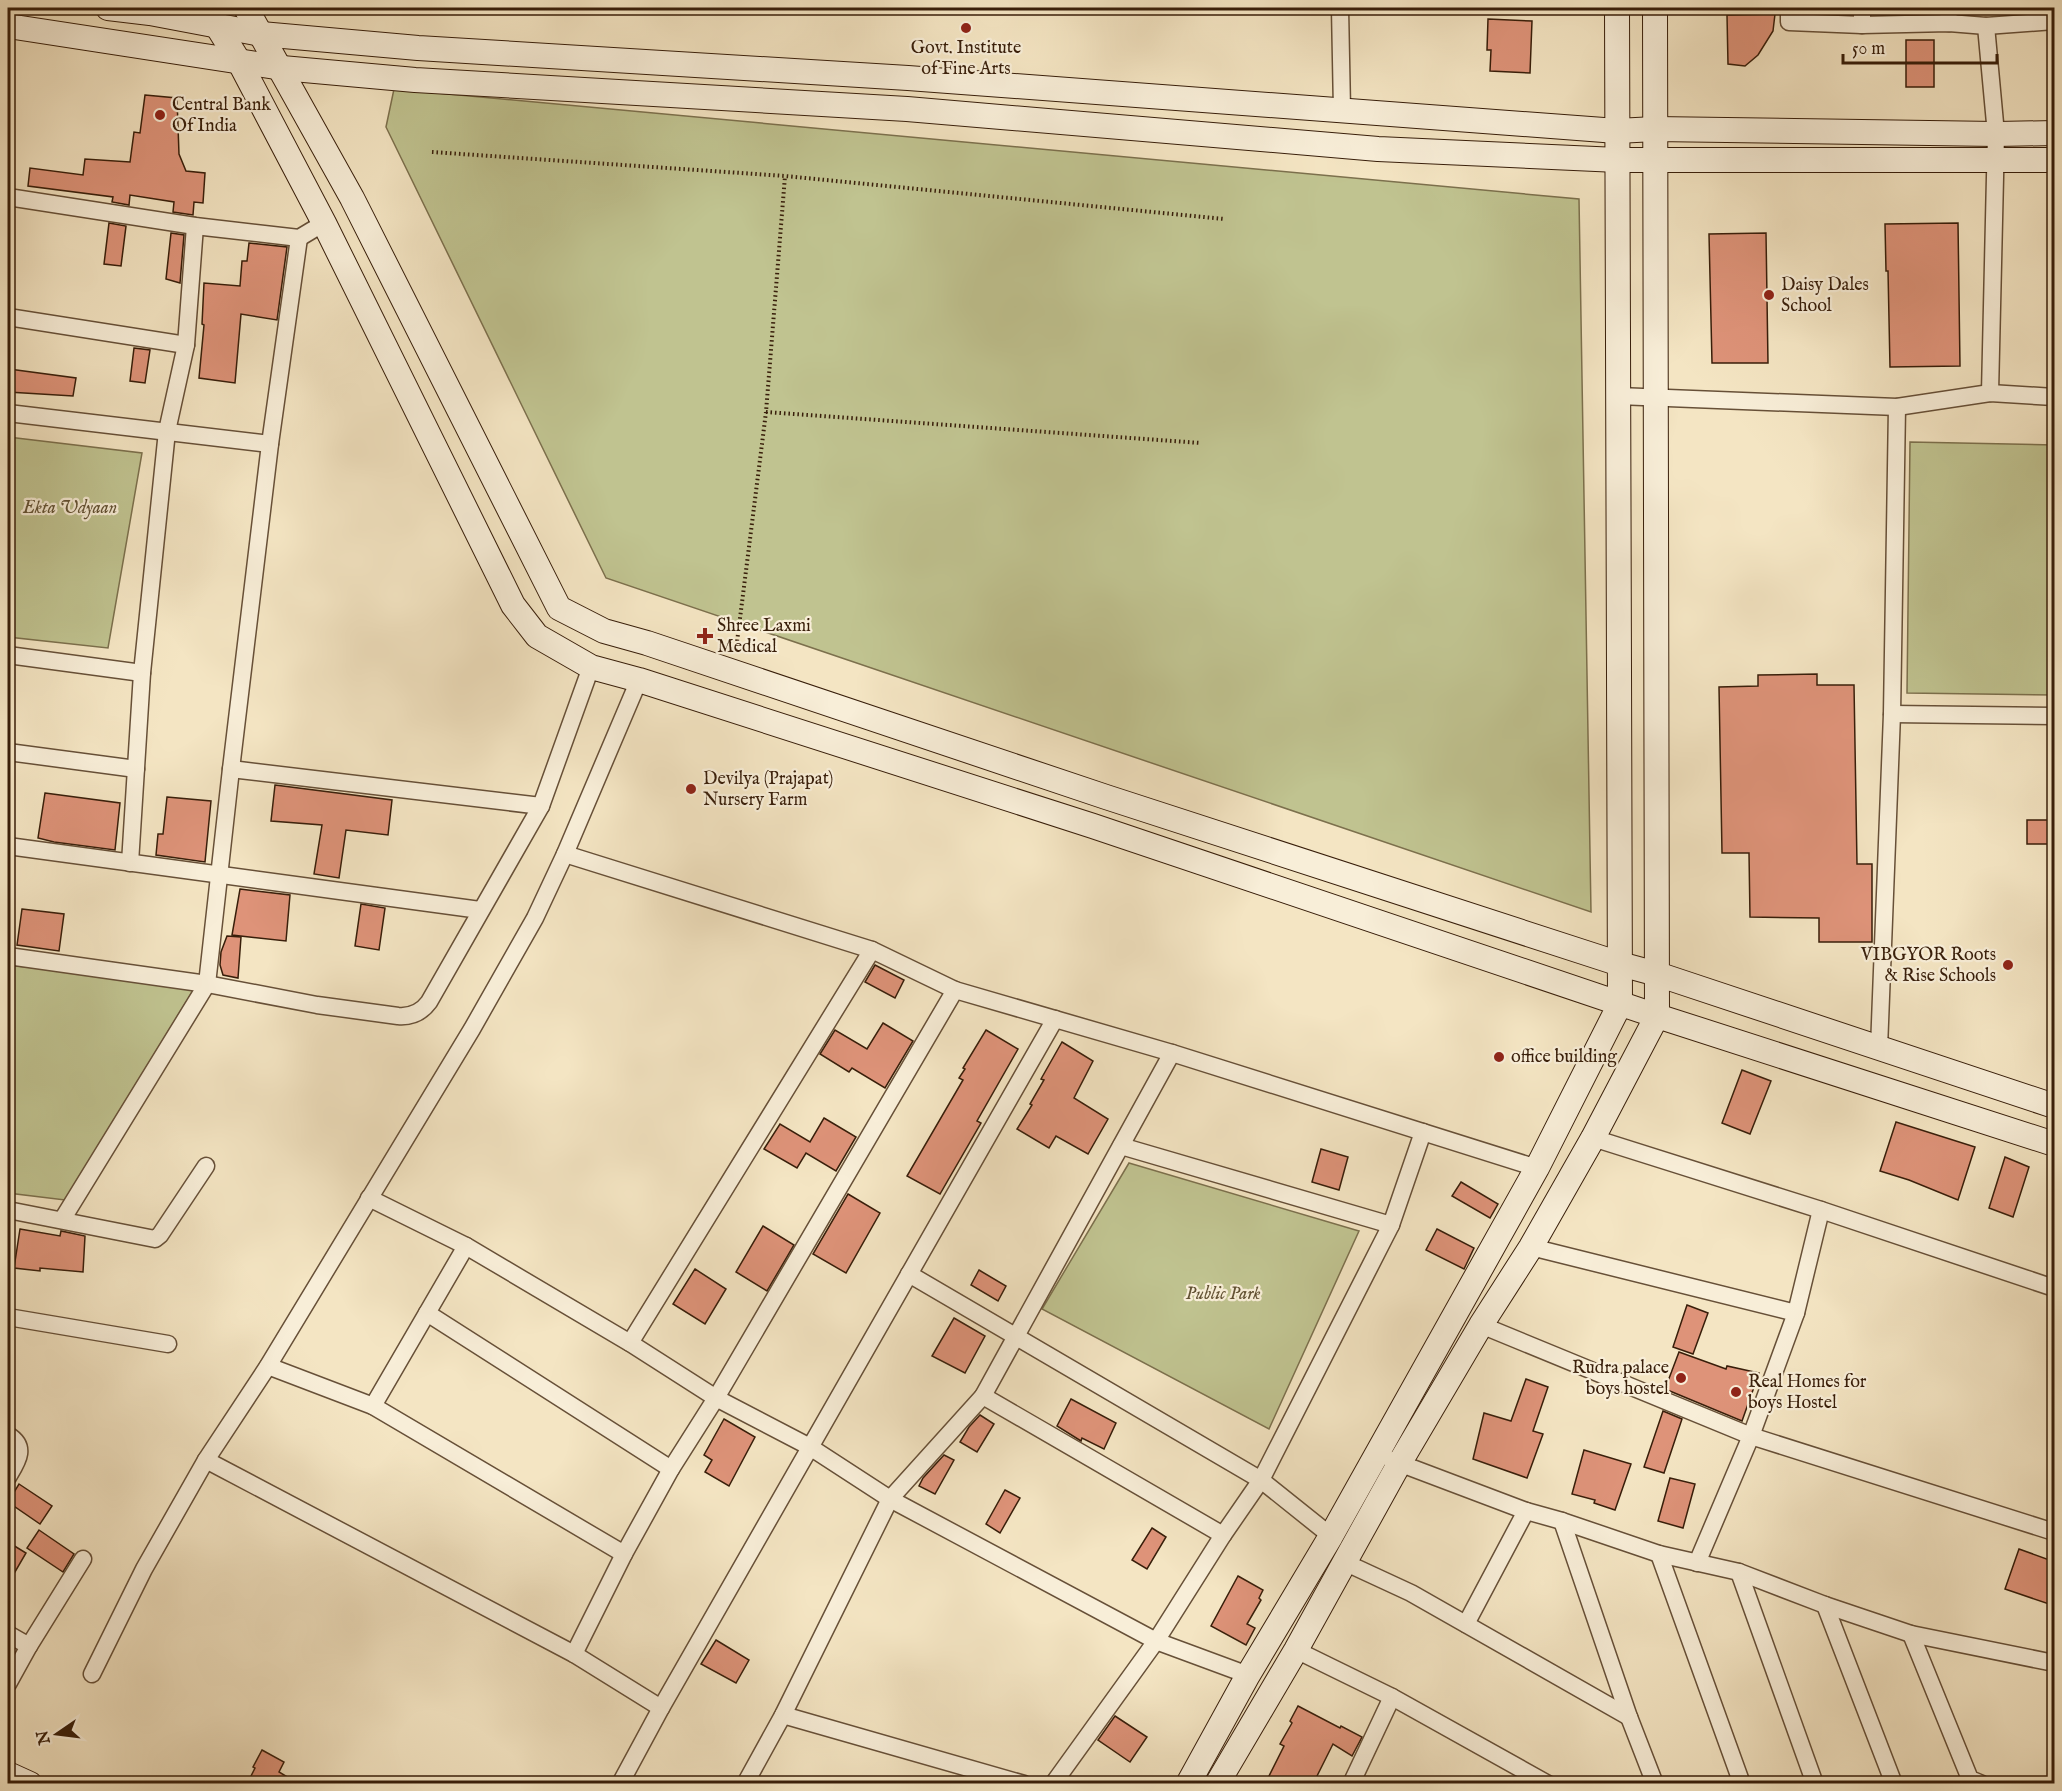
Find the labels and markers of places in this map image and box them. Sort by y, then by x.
marker: Govt. Institute of Fine Arts [959,21,973,35]
place label: Govt. Institute of Fine Arts [911,37,1021,81]
place label: Central Bank Of India [172,94,271,138]
marker: Central Bank Of India [153,108,167,122]
place label: Daisy Dales School [1781,274,1869,318]
marker: Daisy Dales School [1762,288,1776,302]
place label: Shree Laxmi Medical [717,615,811,659]
marker: Shree Laxmi Medical [698,629,712,643]
place label: Devilya (Prajapat) Nursery Farm [703,768,833,812]
marker: Devilya (Prajapat) Nursery Farm [684,782,698,796]
place label: VIBGYOR Roots & Rise Schools [1860,944,1996,988]
marker: VIBGYOR Roots & Rise Schools [2001,958,2015,972]
place label: office building [1511,1046,1617,1069]
marker: office building [1492,1050,1506,1064]
place label: Rudra palace boys hostel [1572,1357,1669,1401]
marker: Rudra palace boys hostel [1674,1371,1688,1385]
place label: Real Homes for boys Hostel [1748,1371,1867,1415]
marker: Real Homes for boys Hostel [1729,1385,1743,1399]

